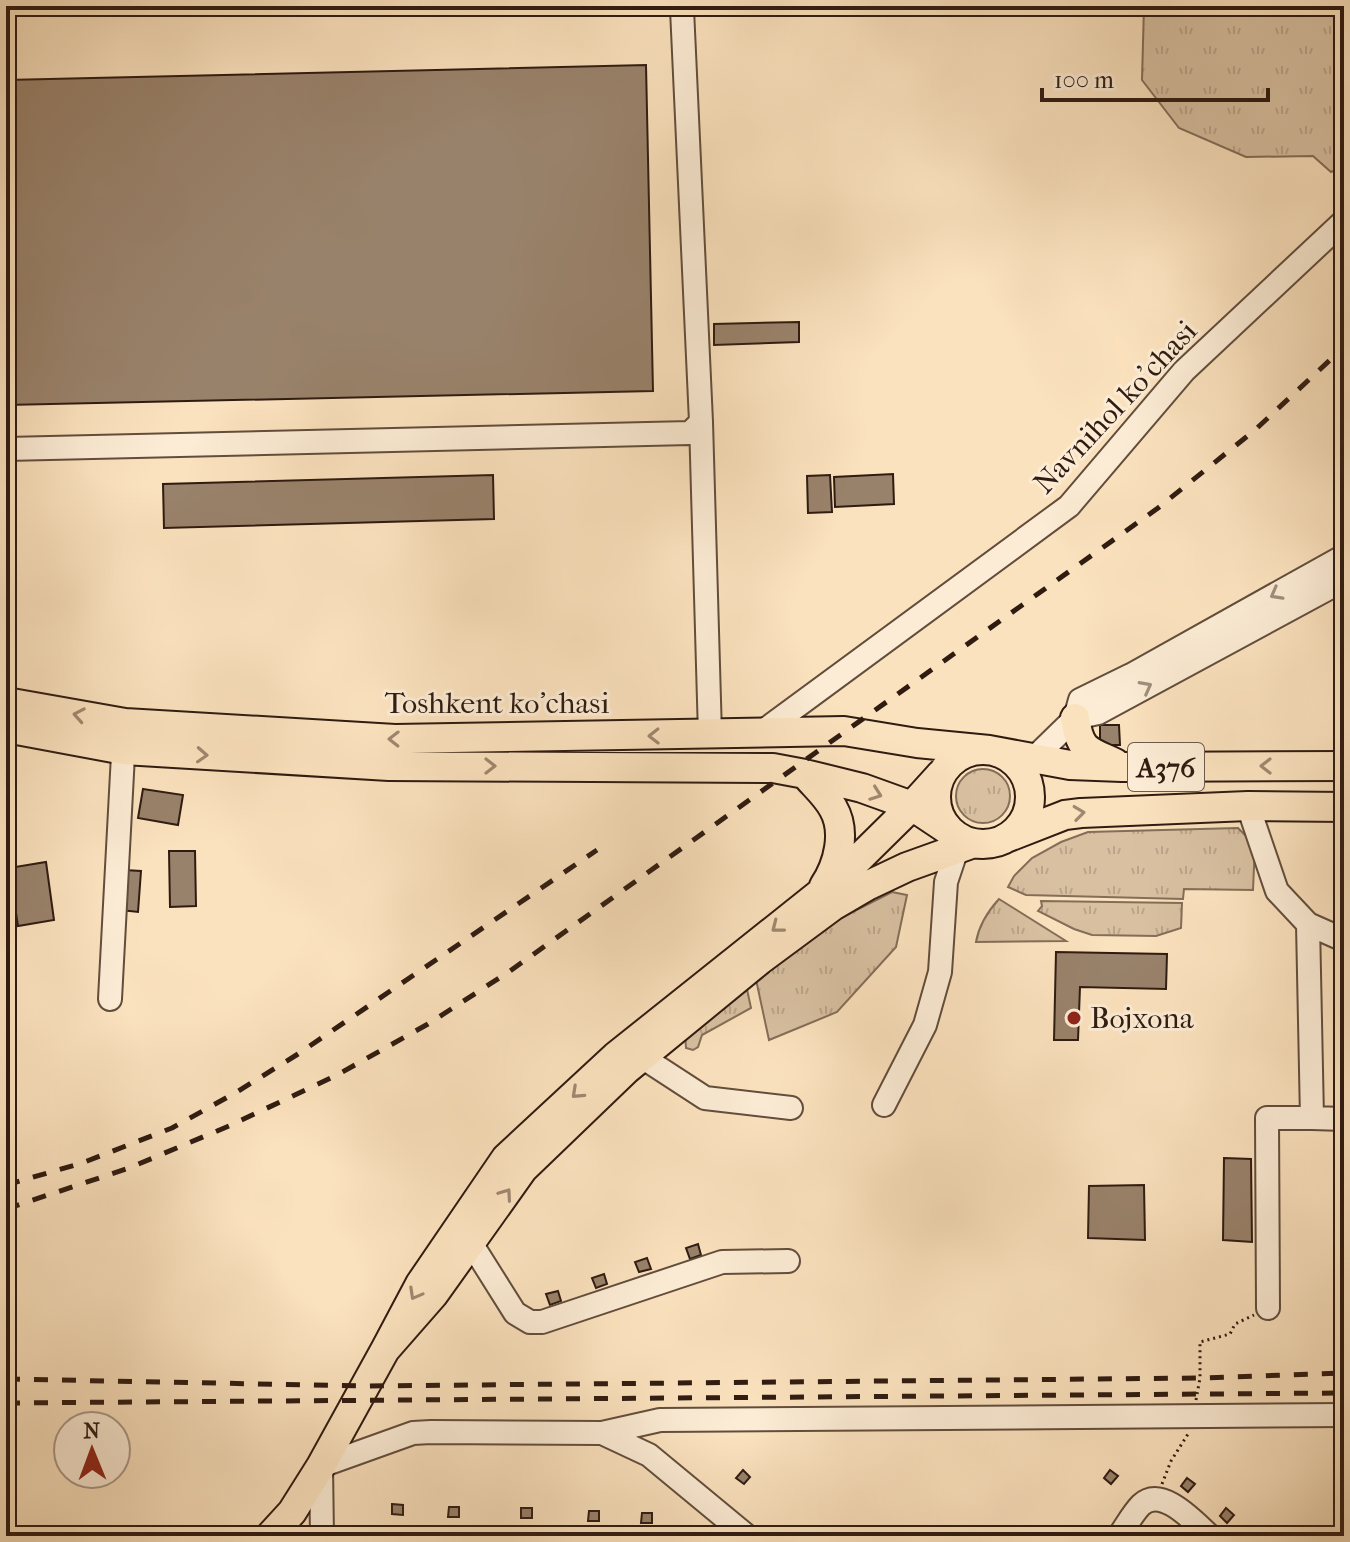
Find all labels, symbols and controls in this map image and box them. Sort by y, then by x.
scale bar [1042,52,1268,102]
text: 100 m [1054,66,1114,94]
street label: Navnihol ko'chasi [1026,314,1204,501]
one-way arrow [1270,585,1284,600]
one-way arrow [1137,682,1152,697]
street label: Toshkent ko'chasi [385,686,609,721]
one-way arrow [72,708,86,725]
one-way arrow [647,727,660,744]
one-way arrow [387,730,400,747]
road number: A376 [1128,743,1204,791]
one-way arrow [196,746,209,763]
one-way arrow [1259,757,1272,775]
one-way arrow [484,758,497,775]
one-way arrow [868,784,882,800]
one-way arrow [1073,805,1086,822]
one-way arrow [771,918,786,932]
place label: Bojxona [1090,1001,1195,1036]
marker: Bojxona [1065,1009,1083,1027]
one-way arrow [571,1083,586,1097]
one-way arrow [496,1188,510,1202]
one-way arrow [409,1286,425,1300]
north arrow [52,1410,132,1490]
text: N [83,1418,101,1444]

